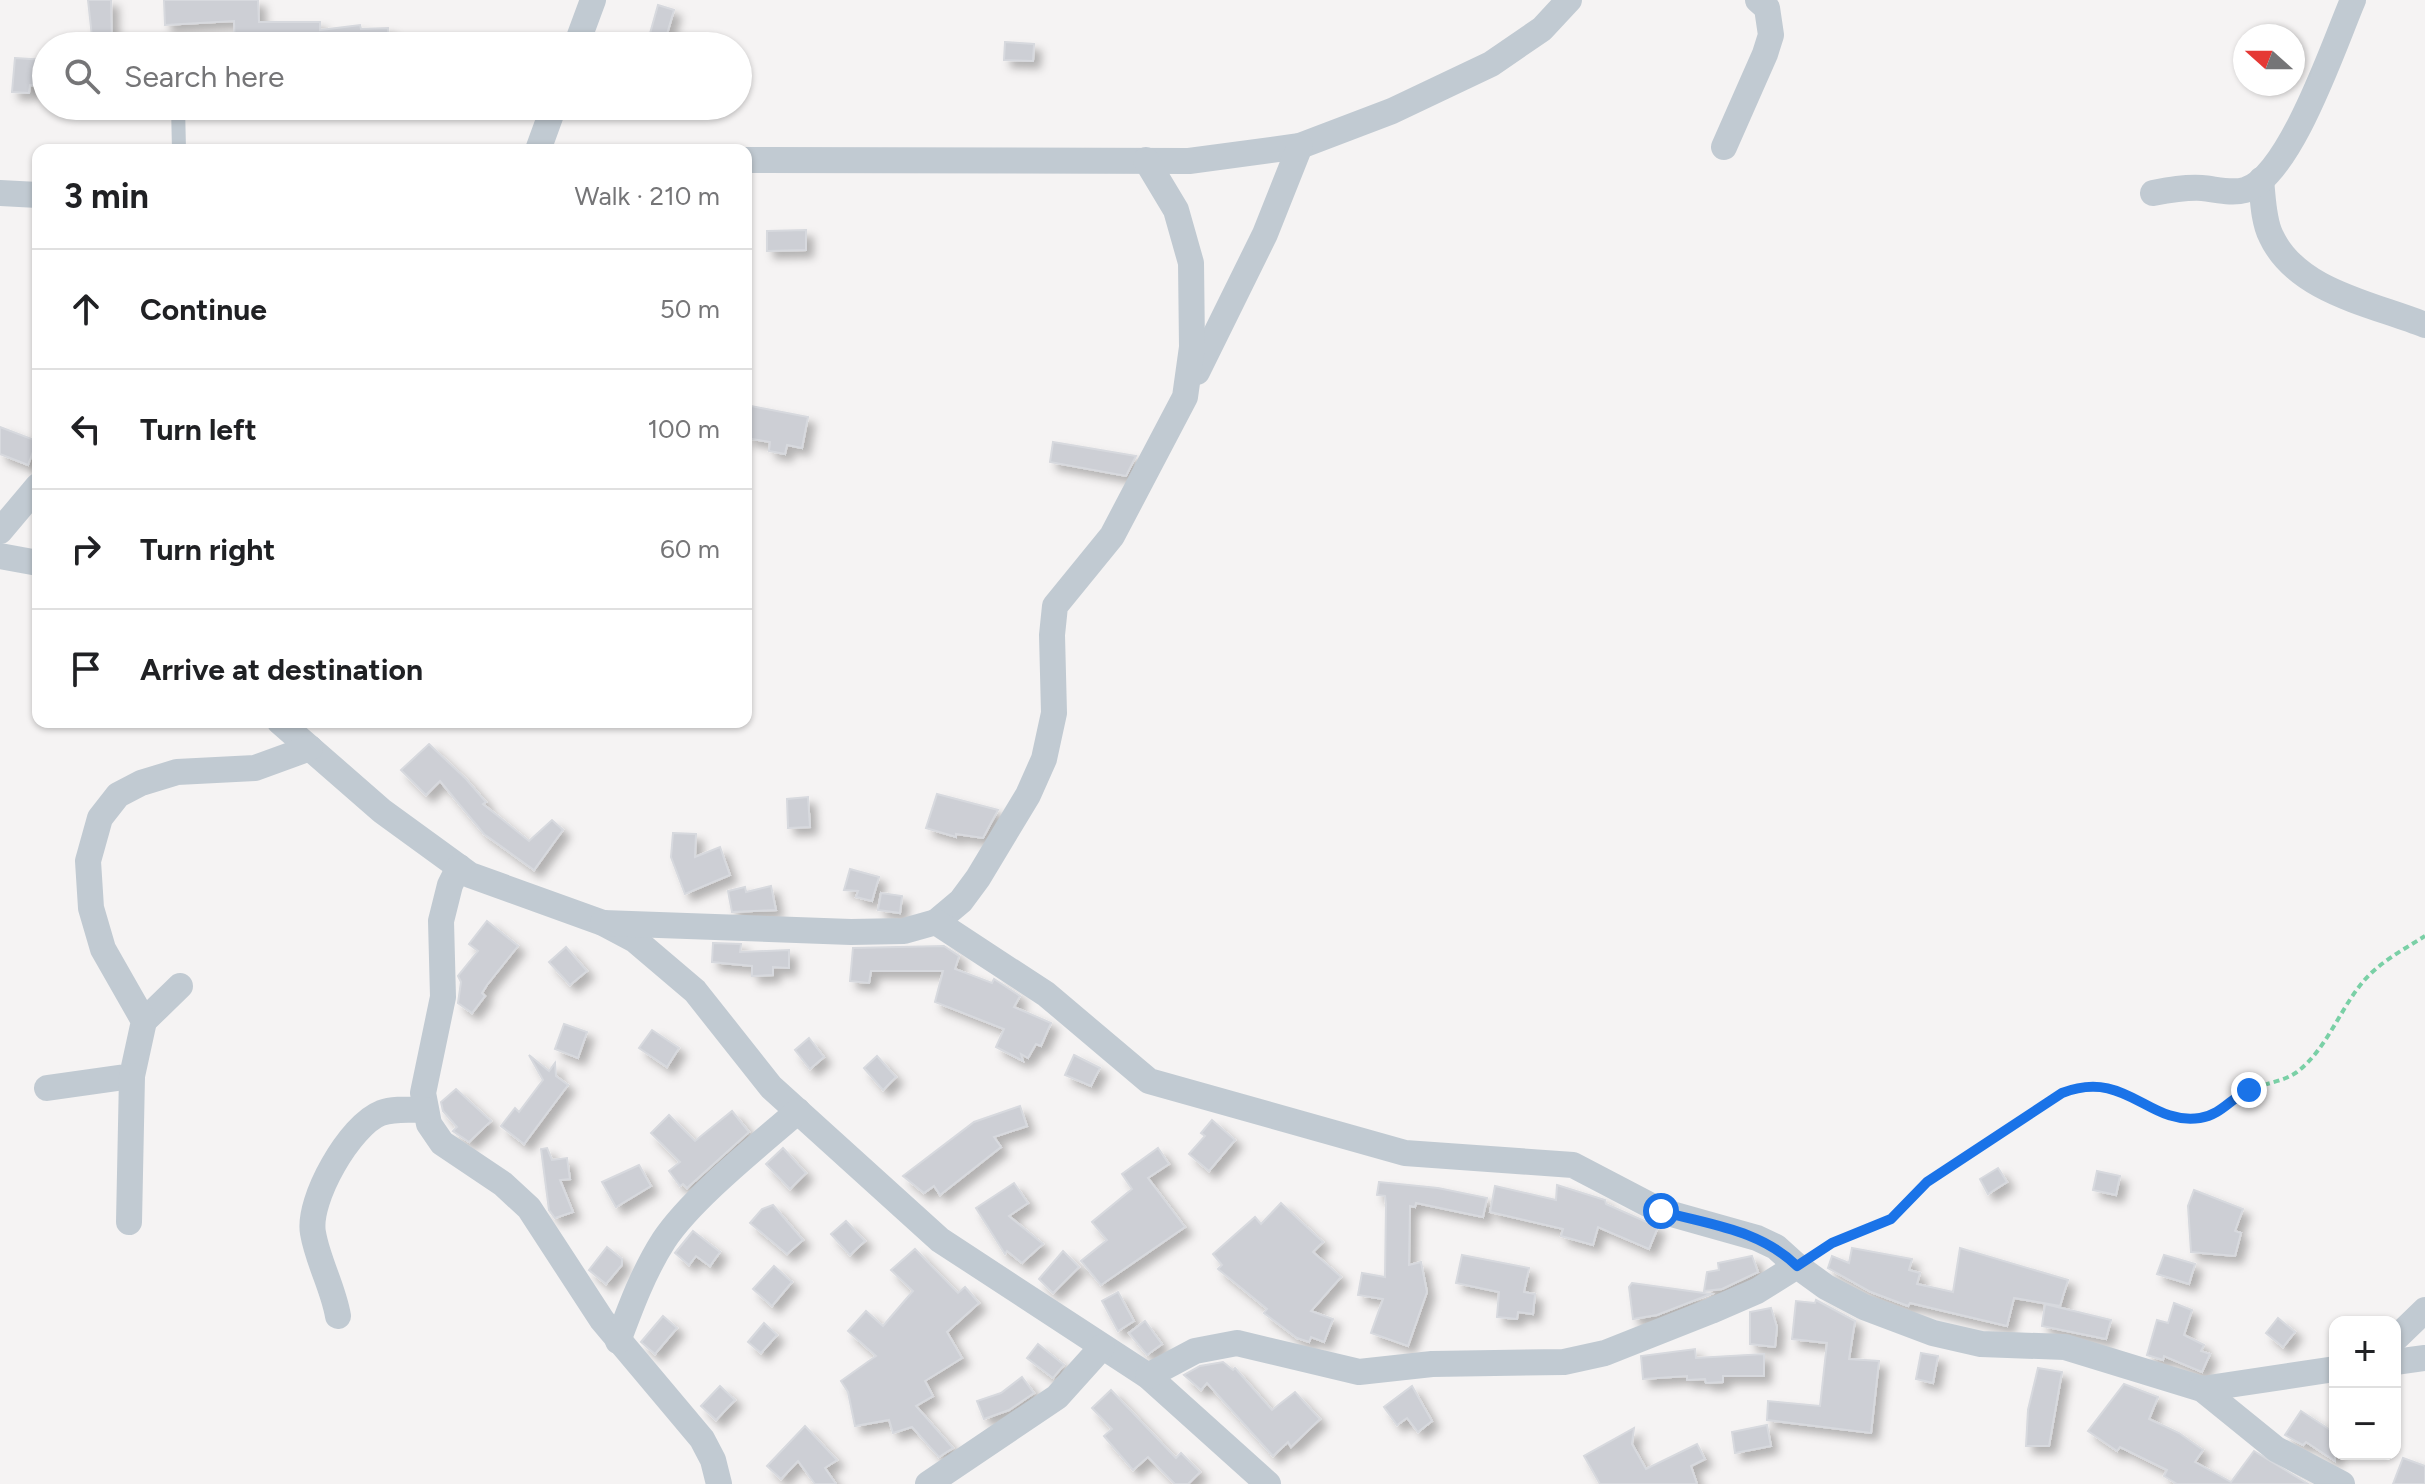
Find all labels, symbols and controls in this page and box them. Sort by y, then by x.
north arrow [2233,24,2305,96]
search box [32,32,752,120]
icon: search [60,54,104,98]
text: Search here [124,58,284,95]
text: 3 min [64,176,149,217]
text: Walk · 210 m [575,180,720,212]
icon: ahead [64,287,108,331]
text: Continue [140,291,267,328]
text: 50 m [660,293,720,325]
icon: left [64,407,108,451]
text: Turn left [140,411,257,448]
text: 100 m [647,413,720,445]
icon: right [64,527,108,571]
text: Turn right [140,531,275,568]
text: 60 m [660,533,720,565]
icon: arrive [64,647,108,691]
text: Arrive at destination [140,651,423,688]
route end [2231,1072,2267,1108]
route start [1643,1193,1679,1229]
map controls [2329,1316,2401,1460]
button: + [2329,1316,2401,1388]
button: − [2329,1388,2401,1460]

